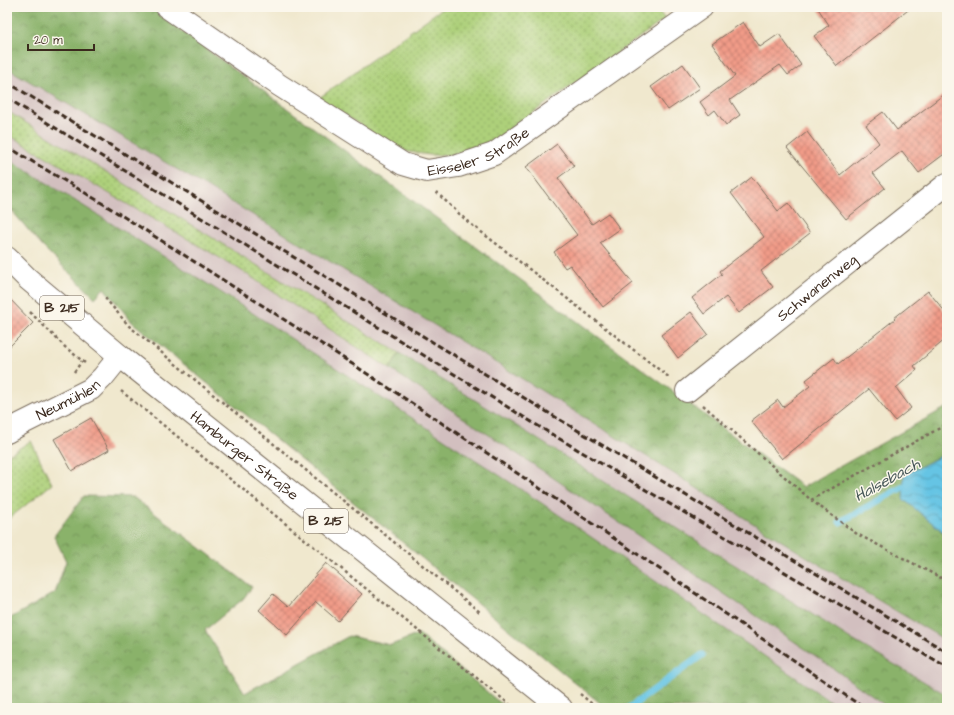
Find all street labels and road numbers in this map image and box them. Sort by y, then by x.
street label: Eisseler Straße [426,122,533,181]
street label: Schwanenweg [772,249,862,326]
road number: B 215 [40,296,84,320]
street label: Neumühlen [32,374,106,425]
street label: Hamburger Straße [186,406,303,505]
road number: B 215 [304,509,348,533]

